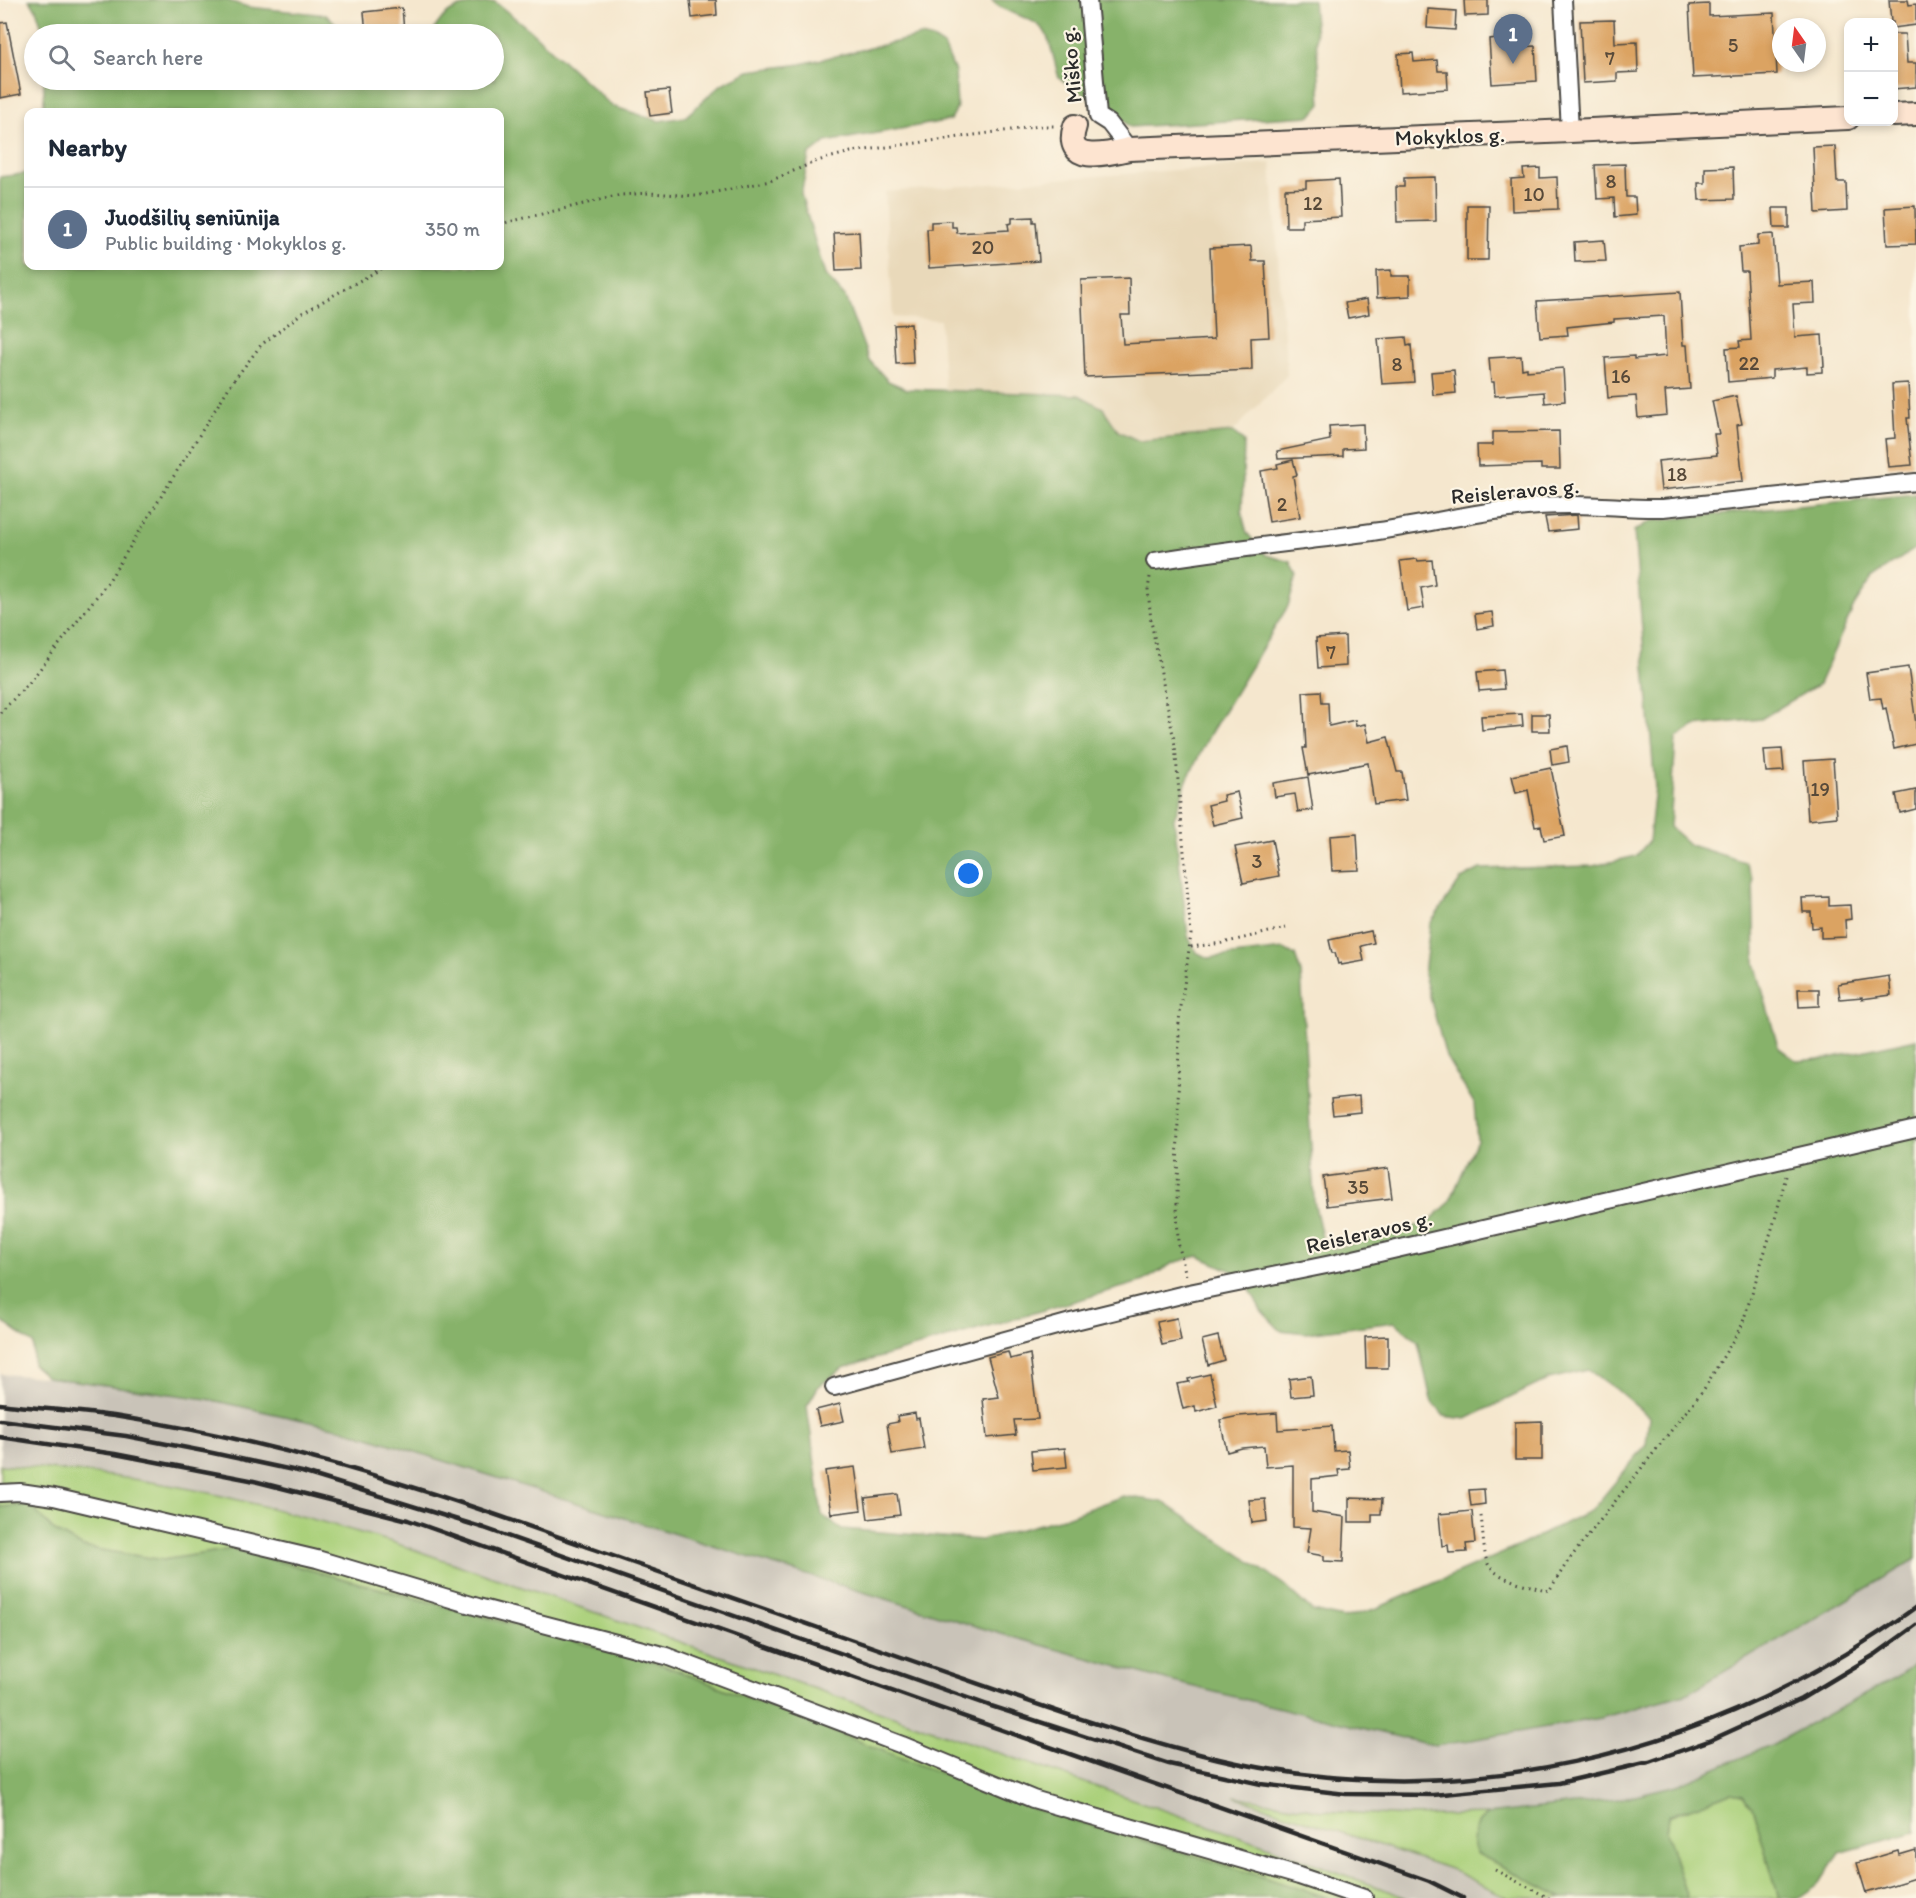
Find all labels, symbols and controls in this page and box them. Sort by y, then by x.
pin: 1 [1494,14,1532,64]
north arrow [1772,18,1826,72]
map controls [1844,18,1898,126]
button: + [1844,18,1898,72]
search box [24,24,504,90]
street label: Miško g. [1054,26,1088,104]
house number: 5 [1728,33,1738,57]
icon: search [45,41,78,74]
text: Search here [93,44,203,71]
house number: 7 [1605,46,1615,70]
button: − [1844,72,1898,126]
street label: Mokyklos g. [1394,121,1506,151]
text: Nearby [48,131,127,163]
house number: 8 [1606,169,1617,193]
house number: 10 [1523,182,1545,206]
house number: 12 [1303,191,1323,215]
text: Juodšilių seniūnija [105,204,280,231]
text: 1 [63,217,72,241]
text: 350 m [425,217,480,241]
text: Public building · Mokyklos g. [105,231,347,255]
house number: 20 [972,235,994,259]
house number: 22 [1738,351,1760,375]
house number: 8 [1392,352,1403,376]
house number: 16 [1611,364,1631,388]
house number: 18 [1667,462,1687,486]
street label: Reisleravos g. [1450,472,1580,510]
house number: 2 [1277,492,1288,516]
house number: 7 [1326,640,1336,664]
house number: 19 [1810,777,1830,801]
house number: 3 [1252,849,1263,873]
your location [954,859,983,888]
house number: 35 [1347,1175,1369,1199]
street label: Reisleravos g. [1303,1204,1435,1260]

